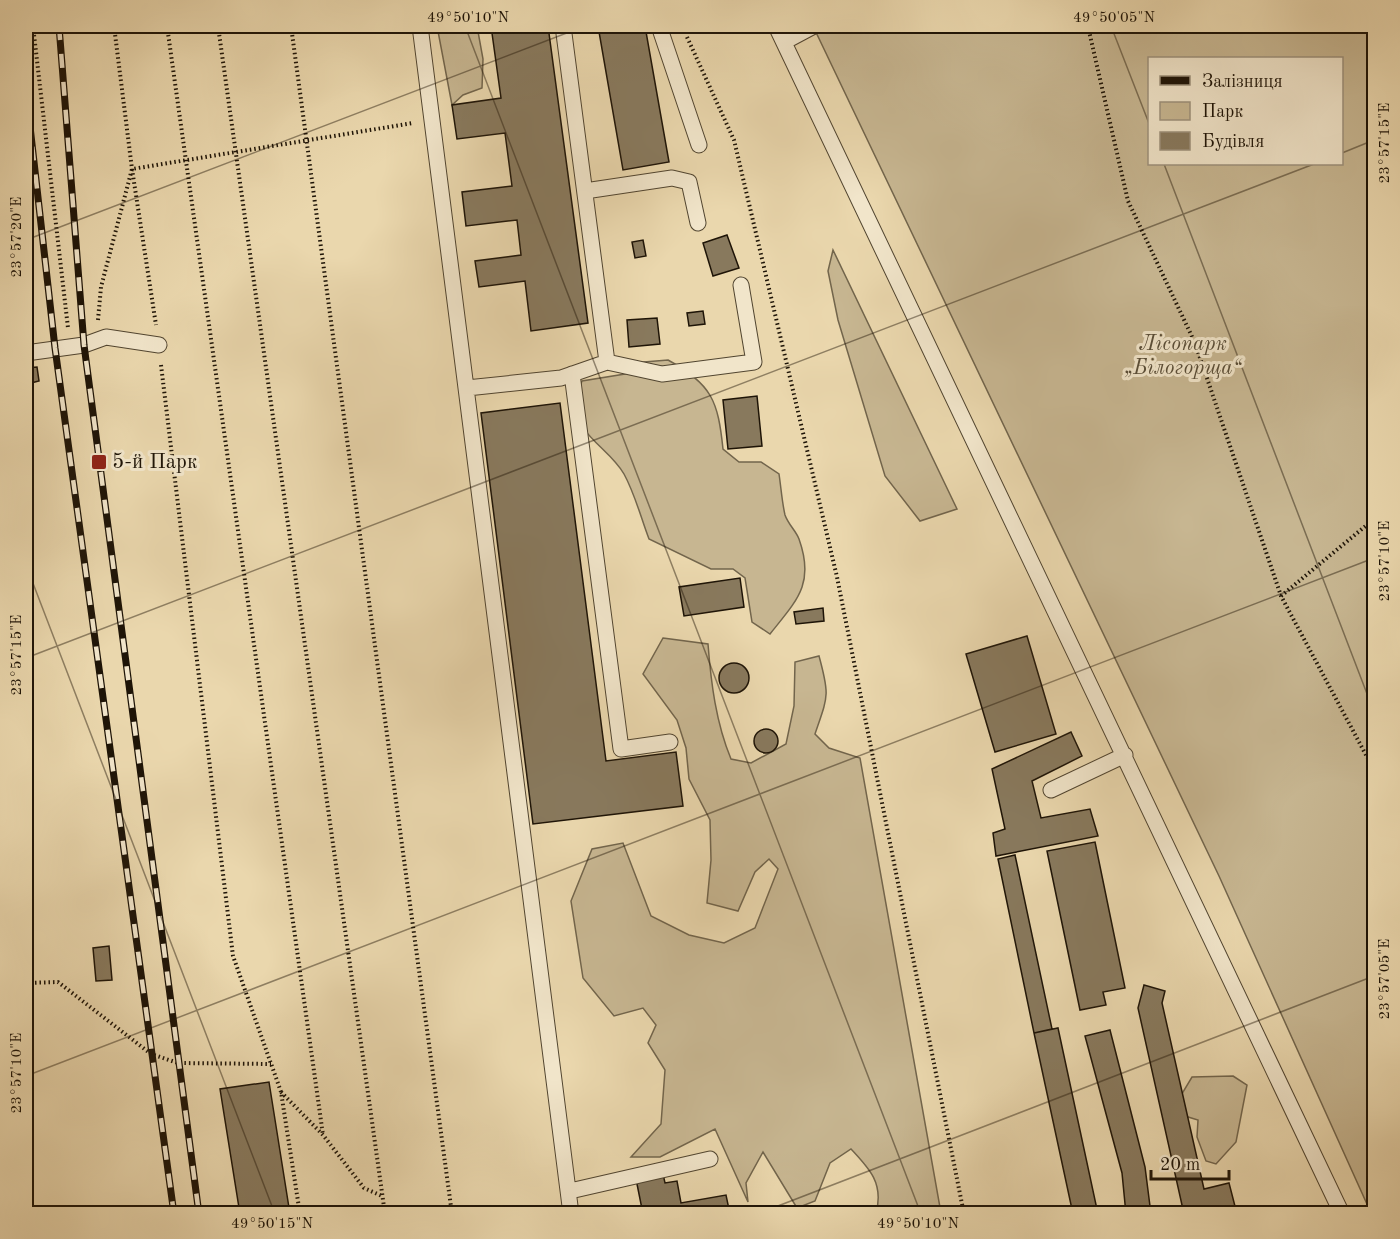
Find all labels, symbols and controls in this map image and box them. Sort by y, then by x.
text: 49°50'10"N [427,11,509,26]
text: 49°50'05"N [1073,11,1155,26]
legend [1148,57,1343,165]
text: Залізниця [1202,73,1283,91]
text: Парк [1202,103,1243,121]
text: 23°57'15"E [1378,103,1393,183]
text: Будівля [1202,133,1264,151]
text: 23°57'20"E [10,197,25,277]
park label: Лісопарк „Білогорща“ [1124,334,1243,379]
place label: 5-й Парк [112,452,198,473]
marker: 5-й Парк [90,453,108,471]
text: 23°57'10"E [1378,521,1393,601]
text: 23°57'15"E [10,615,25,695]
text: 23°57'05"E [1378,939,1393,1019]
text: 23°57'10"E [10,1033,25,1113]
scale bar [1151,1143,1229,1181]
text: 20 m [1160,1156,1200,1174]
text: 49°50'15"N [231,1217,313,1232]
text: 49°50'10"N [877,1217,959,1232]

